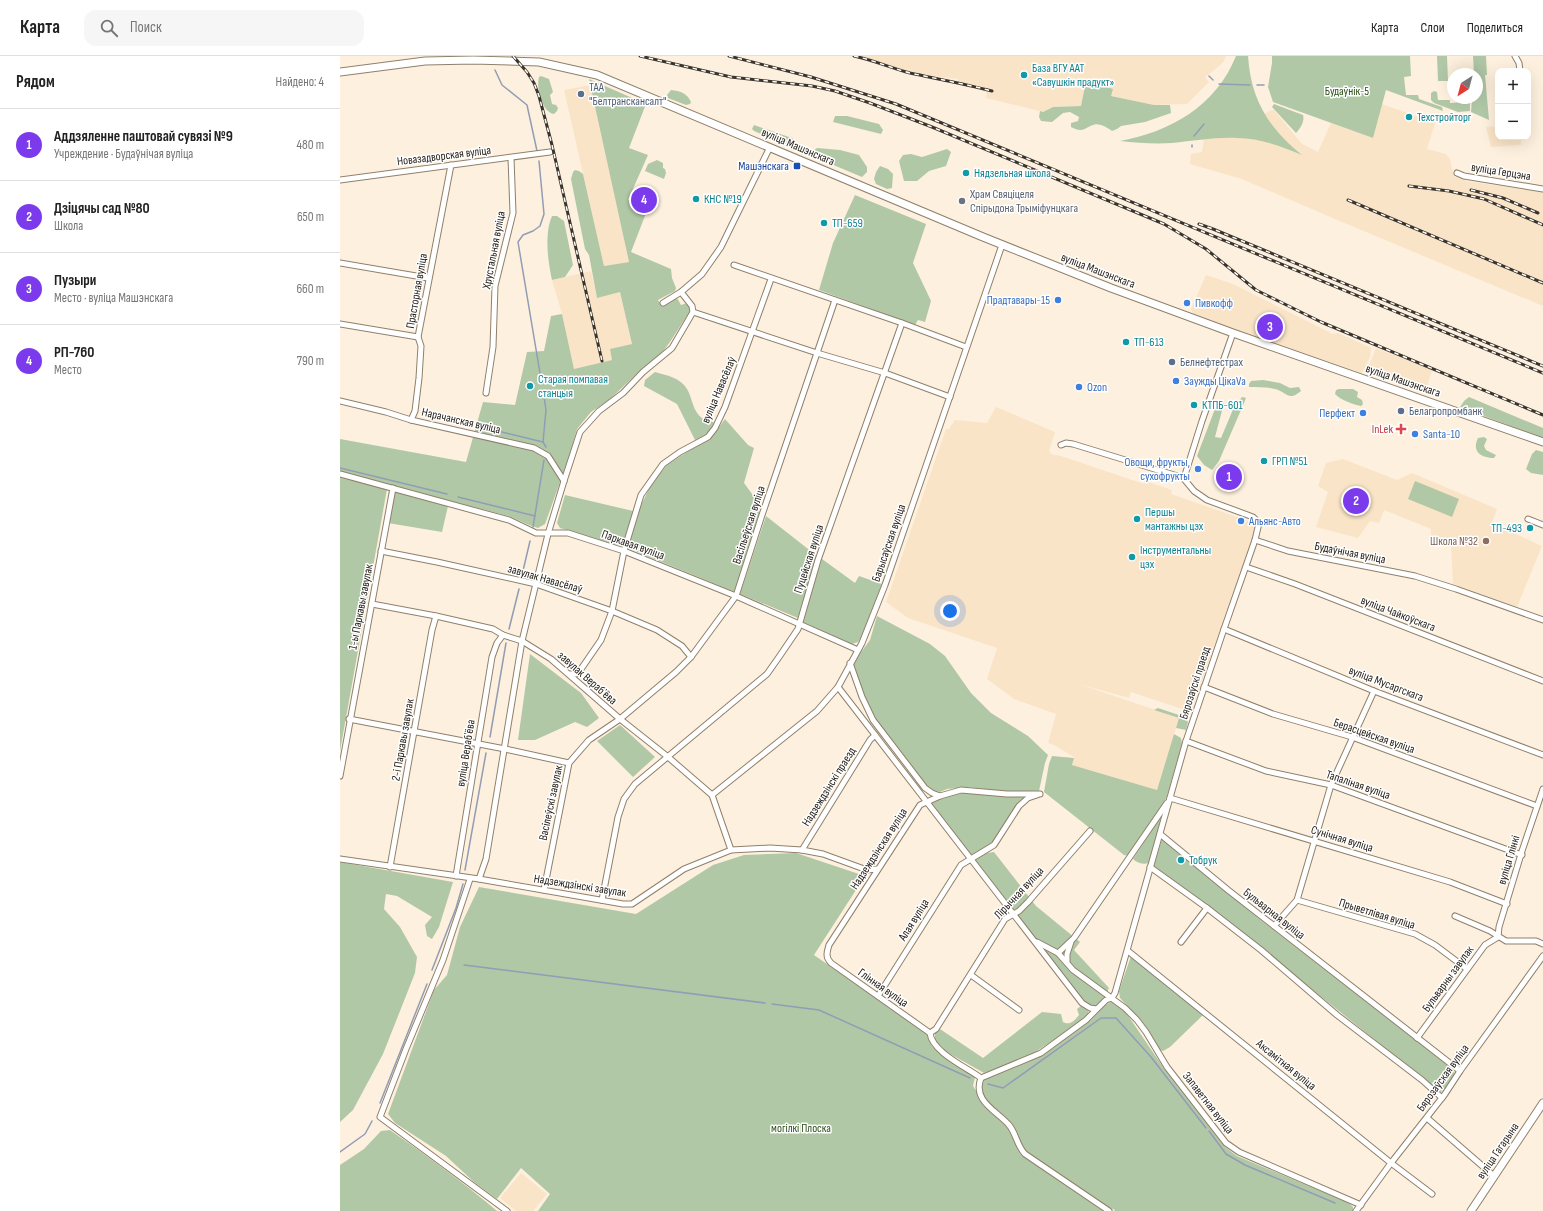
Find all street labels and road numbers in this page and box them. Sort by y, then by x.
street label: вуліца Машэнскага [759,125,837,169]
street label: Новазадворская вуліца [396,143,492,169]
street label: вуліца Герцэна [1470,160,1532,184]
street label: Хрустальная вуліца [479,209,509,291]
street label: вуліца Машэнскага [1059,250,1137,292]
street label: Прасторная вуліца [403,252,431,330]
street label: вуліца Навасёлаў [698,354,740,426]
street label: вуліца Машэнскага [1364,361,1443,401]
street label: Нарачанская вуліца [420,405,502,437]
street label: Васільеўская вуліца [729,484,769,566]
street label: Барысаўская вуліца [869,502,909,584]
street label: Пуцейская вуліца [791,522,827,595]
street label: Паркавая вуліца [599,527,667,563]
street label: Будаўнічая вуліца [1313,539,1387,567]
street label: завулак Навасёлаў [506,561,585,597]
street label: 1-ы Паркавы завулак [345,563,377,651]
street label: вуліца Чайкоўскага [1359,593,1438,635]
street label: Бярозаўскі праезд [1176,645,1214,721]
street label: завулак Верабʼёва [554,648,620,708]
street label: вуліца Мусаргскага [1347,663,1426,705]
street label: 2-і Паркавы завулак [388,697,418,782]
street label: Берасцейская вуліца [1331,715,1417,757]
street label: вуліца Верабʼёва [453,718,479,788]
street label: Надзеждзінскі праезд [799,745,859,829]
street label: Васілеўскі завулак [536,764,566,842]
street label: Тапаліная вуліца [1324,767,1392,803]
street label: Надзеждзінская вуліца [847,805,911,893]
street label: Сунічная вуліца [1309,822,1375,856]
street label: вуліца Глінкі [1494,834,1524,886]
street label: Лірычная вуліца [991,863,1047,922]
street label: Надзеждзінскі завулак [533,871,628,901]
street label: Бульварная вуліца [1240,885,1308,943]
street label: Прыветлівая вуліца [1337,895,1417,933]
street label: Алая вуліца [895,896,933,945]
street label: Бульварны завулак [1419,943,1477,1015]
street label: Глінная вуліца [855,965,911,1011]
street label: Аксамітная вуліца [1252,1036,1319,1094]
street label: Бярозаўская вуліца [1414,1041,1473,1114]
street label: Запаветная вуліца [1179,1069,1237,1137]
street label: вуліца Гагарына [1474,1120,1523,1182]

